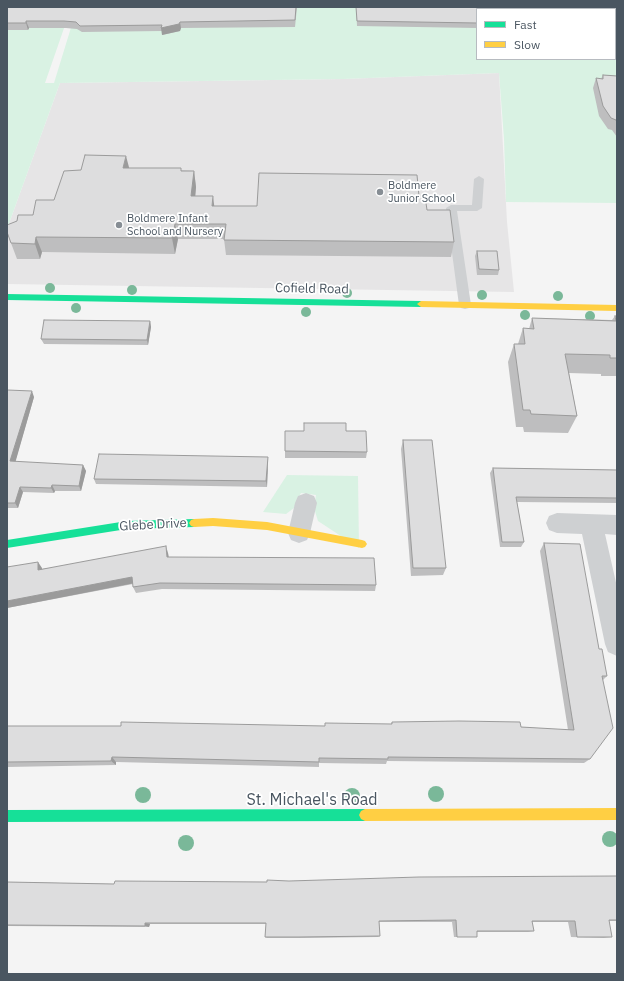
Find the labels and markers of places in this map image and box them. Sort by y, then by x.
place label: Boldmere Junior School [388,179,455,205]
marker: Boldmere Junior School [375,187,385,197]
place label: Boldmere Infant School and Nursery [127,212,223,238]
marker: Boldmere Infant School and Nursery [114,220,124,230]

